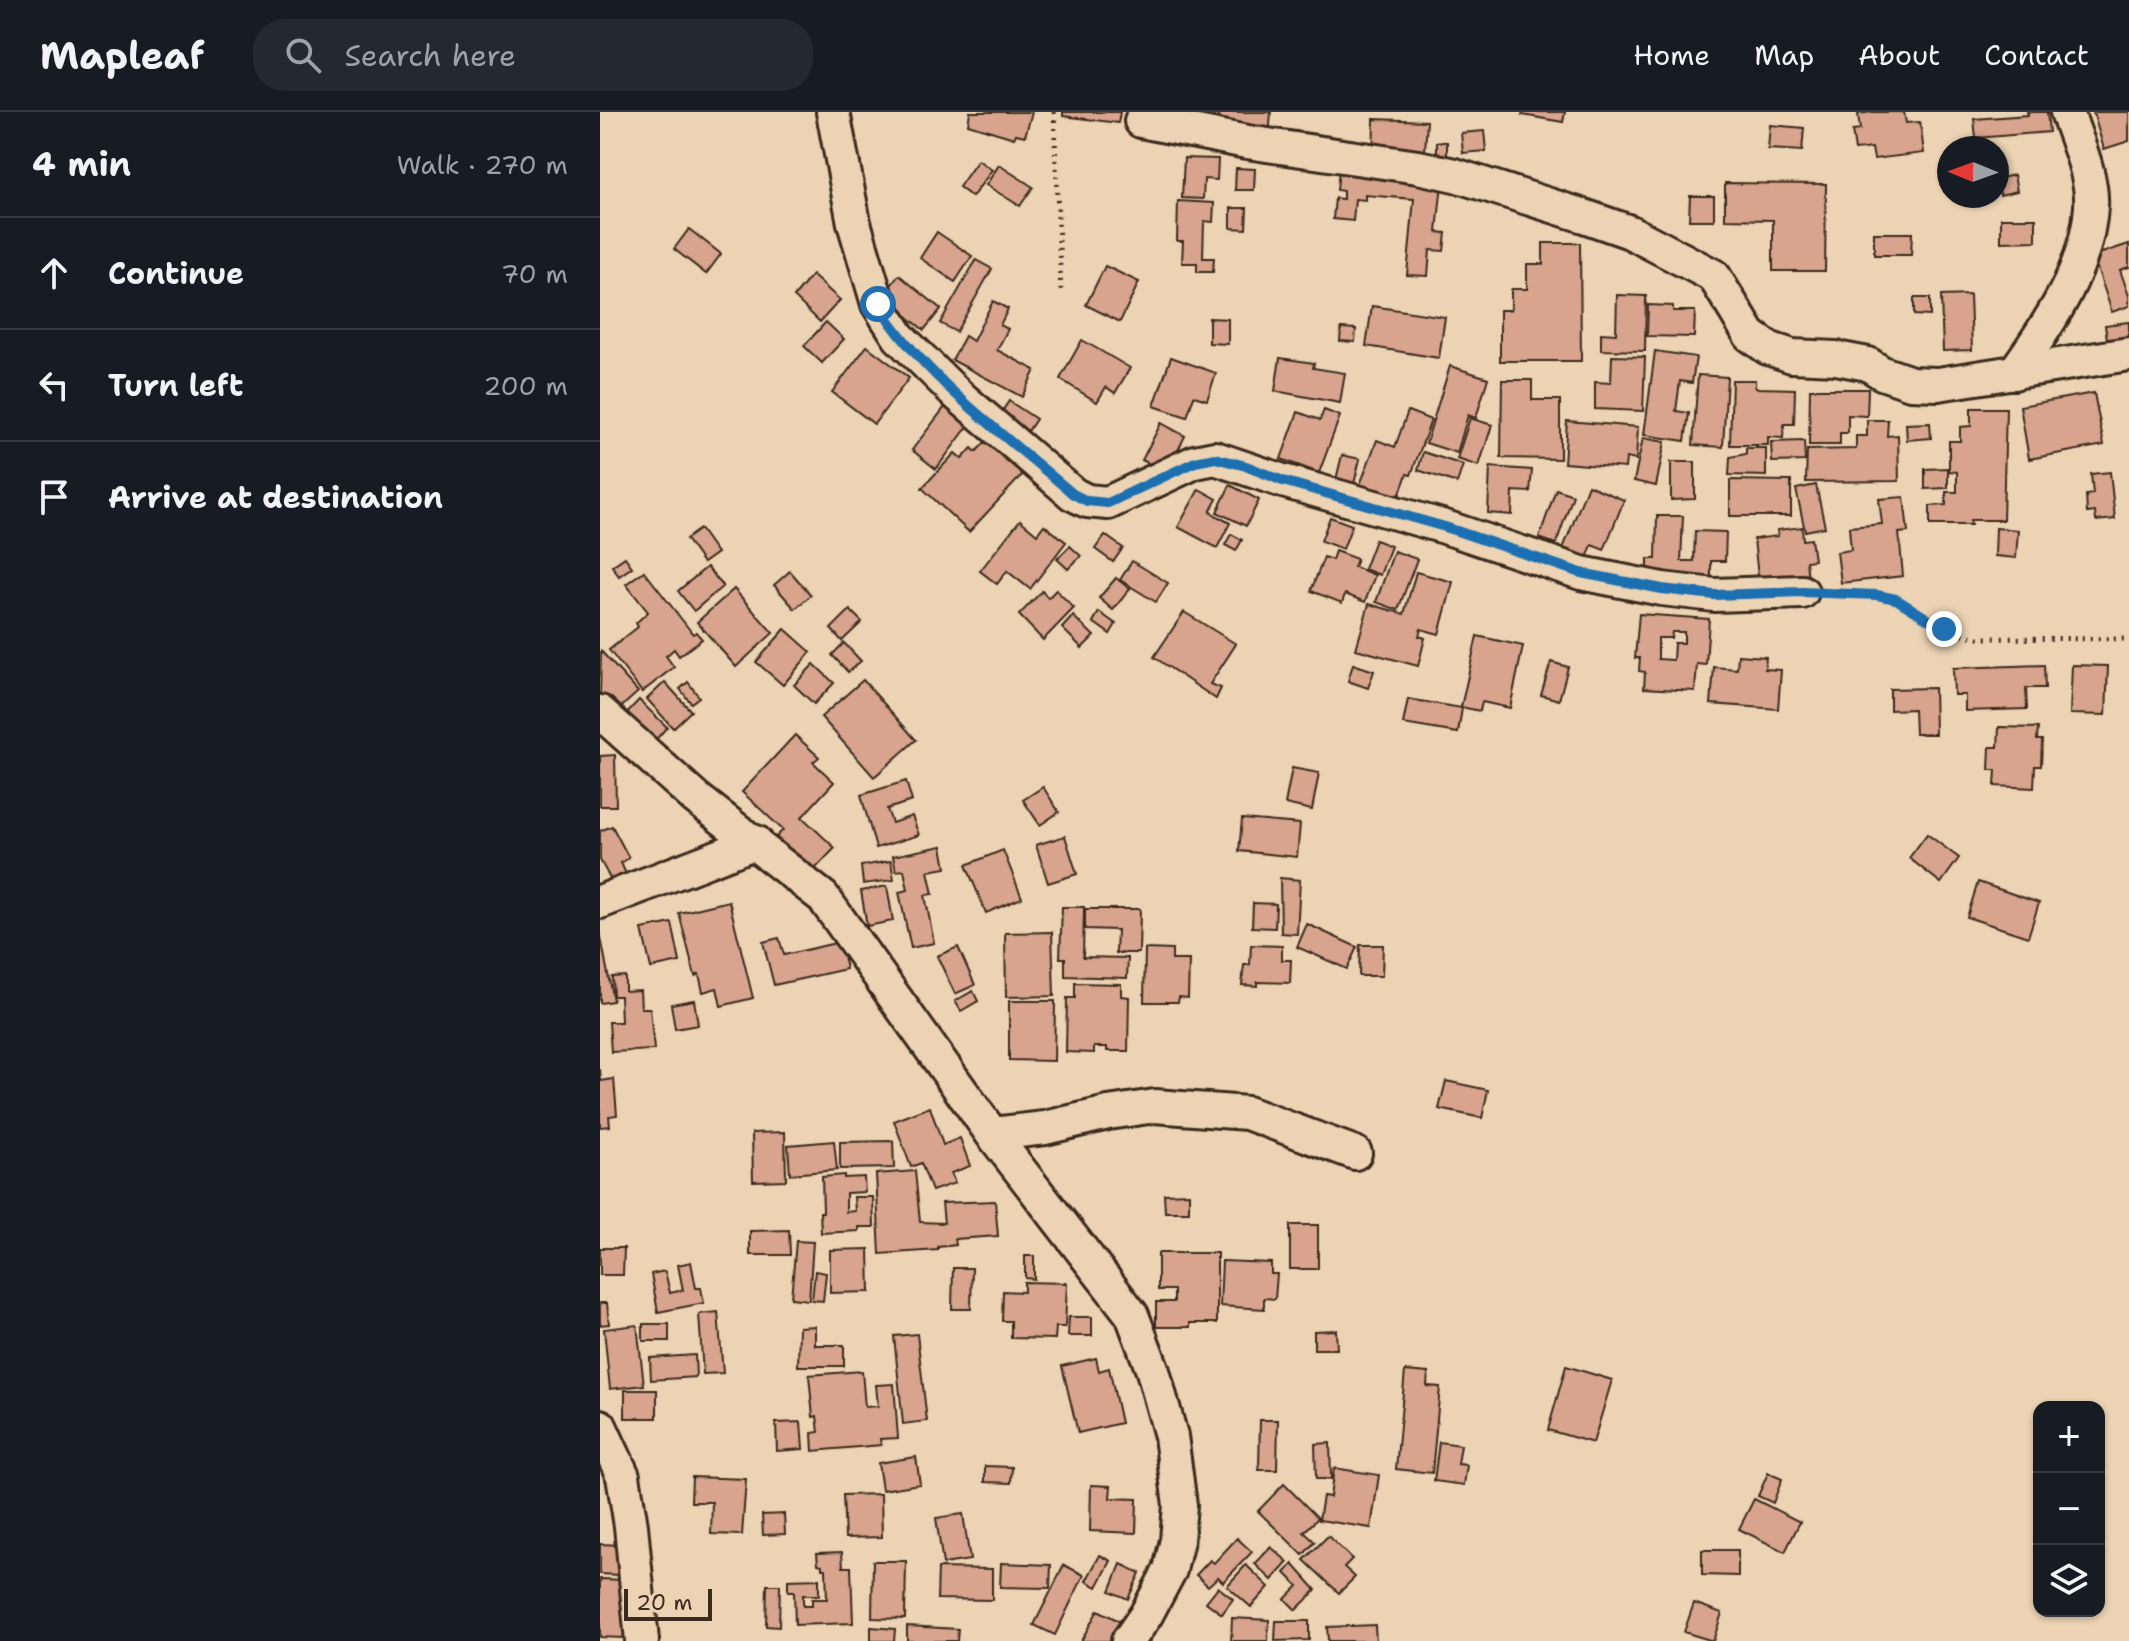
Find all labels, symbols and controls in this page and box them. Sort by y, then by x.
search box [253,19,813,91]
text: Mapleaf [40,30,205,81]
icon: search [281,33,325,77]
text: Search here [345,35,516,76]
text: Home [1633,36,1710,74]
text: Map [1754,36,1814,74]
text: About [1858,36,1940,74]
text: Contact [1984,36,2089,74]
north arrow [1937,136,2009,208]
text: 4 min [32,141,131,187]
text: Walk · 270 m [397,147,568,182]
icon: ahead [32,251,76,295]
text: Continue [108,253,244,294]
text: 70 m [501,256,568,291]
route start [860,286,896,322]
icon: left [32,363,76,407]
text: Turn left [108,365,243,406]
text: 200 m [483,368,568,403]
icon: arrive [32,475,76,519]
text: Arrive at destination [108,477,443,518]
route end [1926,611,1962,647]
map controls [2033,1401,2105,1617]
button: + [2033,1401,2105,1473]
button: − [2033,1473,2105,1545]
button: layers [2033,1545,2105,1617]
scale bar [624,1585,712,1621]
text: 20 m [636,1588,693,1617]

